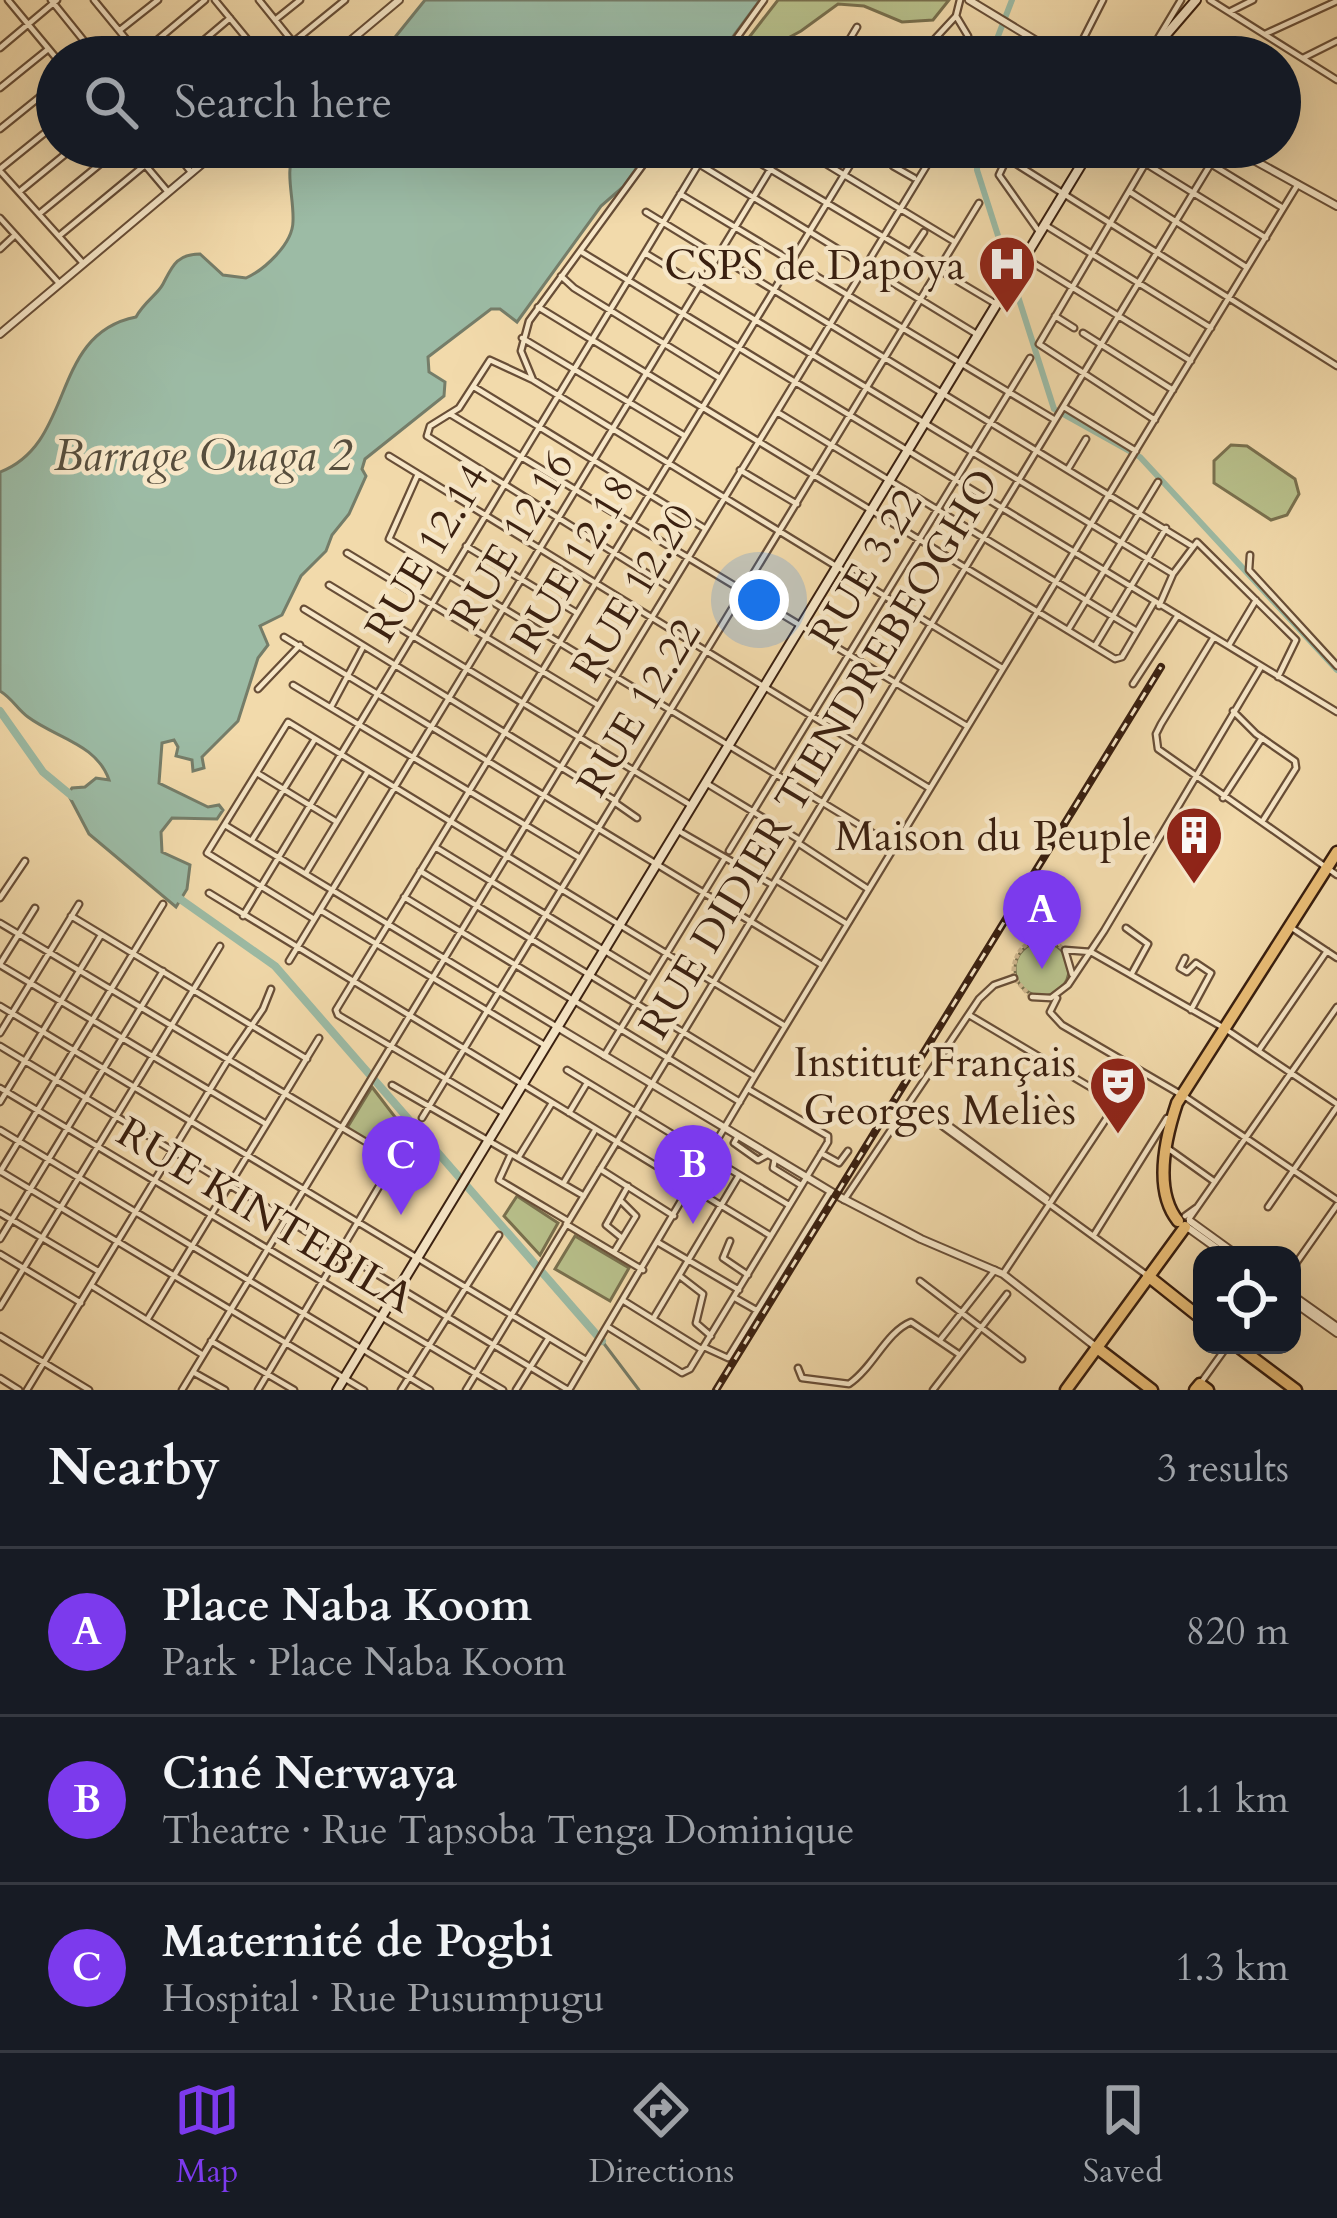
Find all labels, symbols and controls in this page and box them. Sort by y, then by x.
search box [36,36,1301,168]
icon: search [78,69,144,135]
text: Search here [174,72,392,133]
hospital icon: CSPS de Dapoya [976,233,1038,315]
place label: CSPS de Dapoya [664,237,965,294]
water label: Barrage Ouaga 2 [54,425,353,486]
street label: RUE 12.16 [437,441,588,639]
street label: RUE 12.14 [352,454,503,652]
street label: RUE DIDIER TIENDREBEOGHO [626,458,1012,1049]
street label: RUE 12.18 [498,465,649,663]
street label: RUE 3.22 [797,479,936,659]
street label: RUE 12.20 [558,494,709,692]
your location [729,570,789,630]
street label: RUE 12.22 [564,609,715,807]
building icon: Maison du Peuple [1163,804,1225,886]
place label: Maison du Peuple [835,808,1152,865]
pin: A [1003,870,1081,969]
place label: Institut Français Georges Meliès [793,1034,1076,1139]
theatre icon: Institut Français Georges Meliès [1087,1054,1149,1136]
street label: RUE KINTEBILA [106,1104,424,1327]
pin: C [362,1116,440,1215]
pin: B [654,1125,732,1224]
map controls [1193,1246,1301,1354]
button: locate [1193,1246,1301,1354]
text: Nearby [48,1433,220,1503]
text: 3 results [1157,1442,1289,1495]
text: Place Naba Koom [162,1575,532,1636]
text: A [72,1605,102,1658]
text: 820 m [1186,1605,1289,1658]
text: Park · Place Naba Koom [162,1636,566,1689]
text: Ciné Nerwaya [162,1743,457,1804]
text: B [73,1773,101,1826]
text: 1.1 km [1175,1773,1289,1826]
text: Theatre · Rue Tapsoba Tenga Dominique [162,1804,854,1857]
text: Maternité de Pogbi [162,1911,553,1972]
text: C [72,1941,102,1994]
text: 1.3 km [1175,1941,1289,1994]
text: Hospital · Rue Pusumpugu [162,1972,604,2025]
tab: Map [174,2077,240,2194]
tab: Directions [589,2077,734,2194]
tab: Saved [1083,2077,1163,2194]

